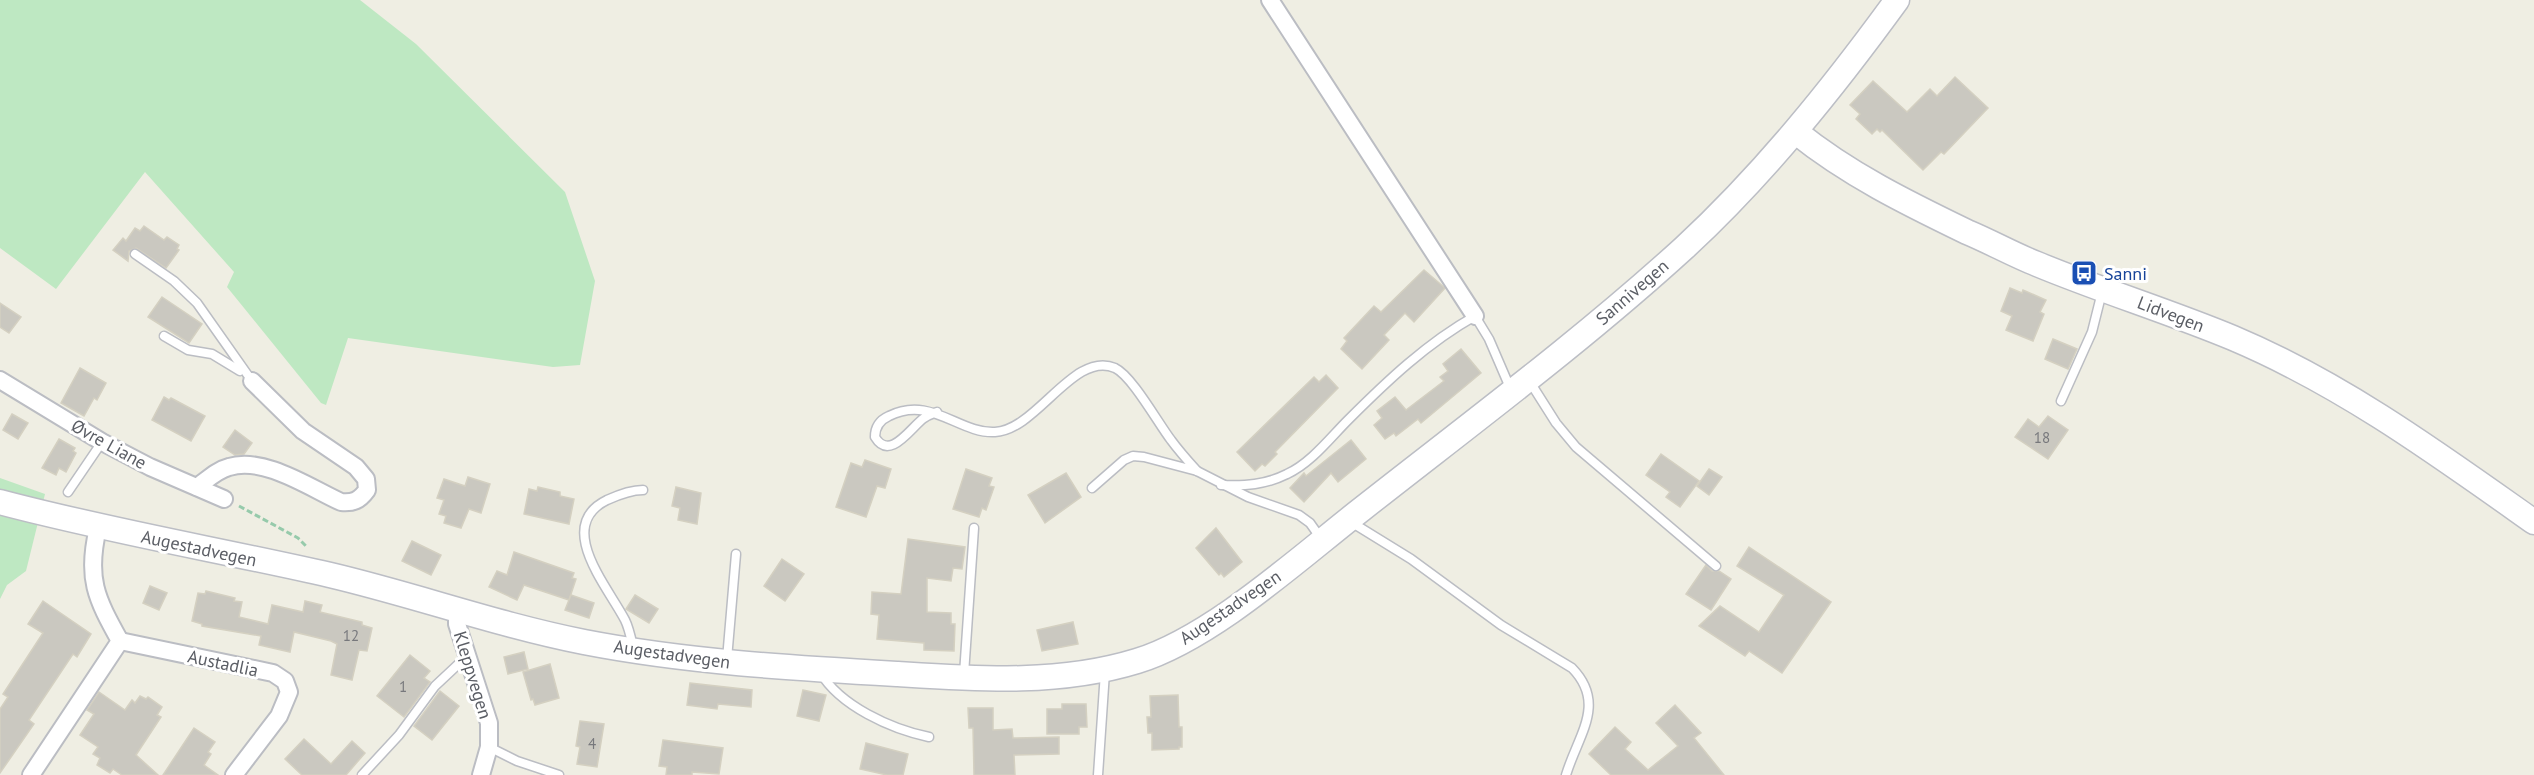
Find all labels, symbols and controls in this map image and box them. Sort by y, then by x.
street label: Sannivegen [1591,254,1673,330]
bus stop icon: Sanni [2069,258,2099,288]
place label: Sanni [2104,262,2147,285]
street label: Lidvegen [2134,291,2208,337]
street label: Øvre Liane [67,414,151,474]
house number: 18 [2034,428,2050,447]
street label: Augestadvegen [139,525,259,571]
street label: Augestadvegen [1175,565,1285,649]
house number: 12 [343,626,359,645]
street label: Kleppvegen [449,628,497,722]
street label: Augestadvegen [612,634,732,674]
street label: Austadlia [186,644,260,682]
house number: 1 [399,677,407,696]
house number: 4 [588,734,596,753]

